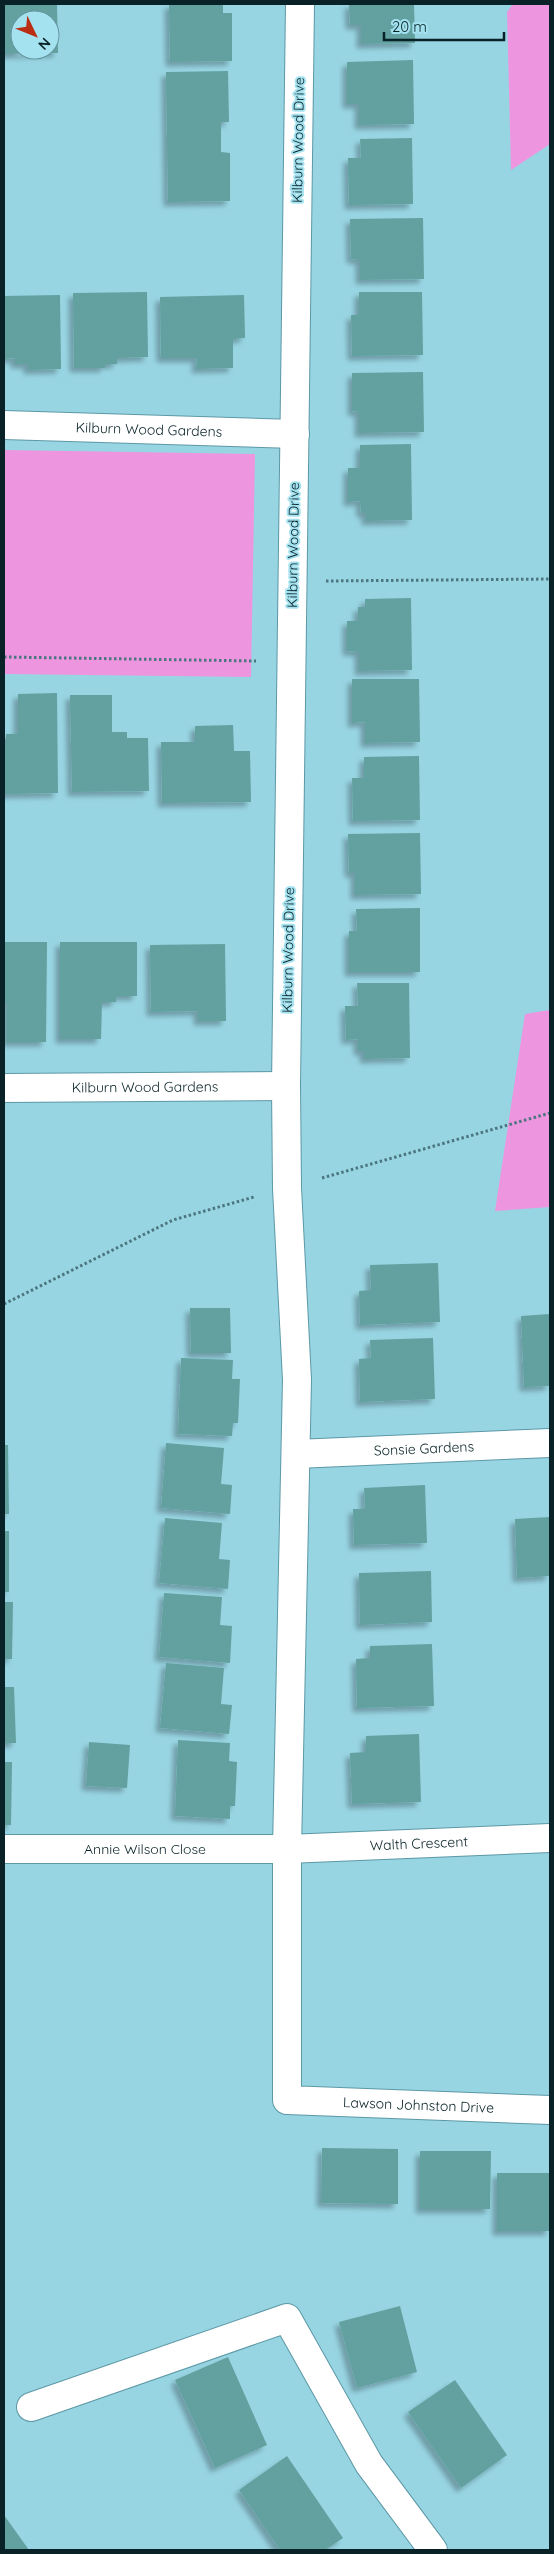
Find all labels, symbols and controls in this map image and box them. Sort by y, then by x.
north arrow [10,10,60,60]
scale bar [384,10,504,42]
text: 20 m [392,17,427,36]
text: N [34,34,55,54]
street label: Kilburn Wood Drive [288,77,308,203]
street label: Kilburn Wood Gardens [75,418,222,441]
street label: Kilburn Wood Drive [283,482,303,608]
street label: Kilburn Wood Drive [278,887,298,1013]
street label: Kilburn Wood Gardens [72,1077,218,1097]
street label: Sonsie Gardens [373,1437,474,1460]
street label: Walth Crescent [369,1832,469,1855]
street label: Annie Wilson Close [84,1840,206,1858]
street label: Lawson Johnston Drive [343,2093,494,2117]

